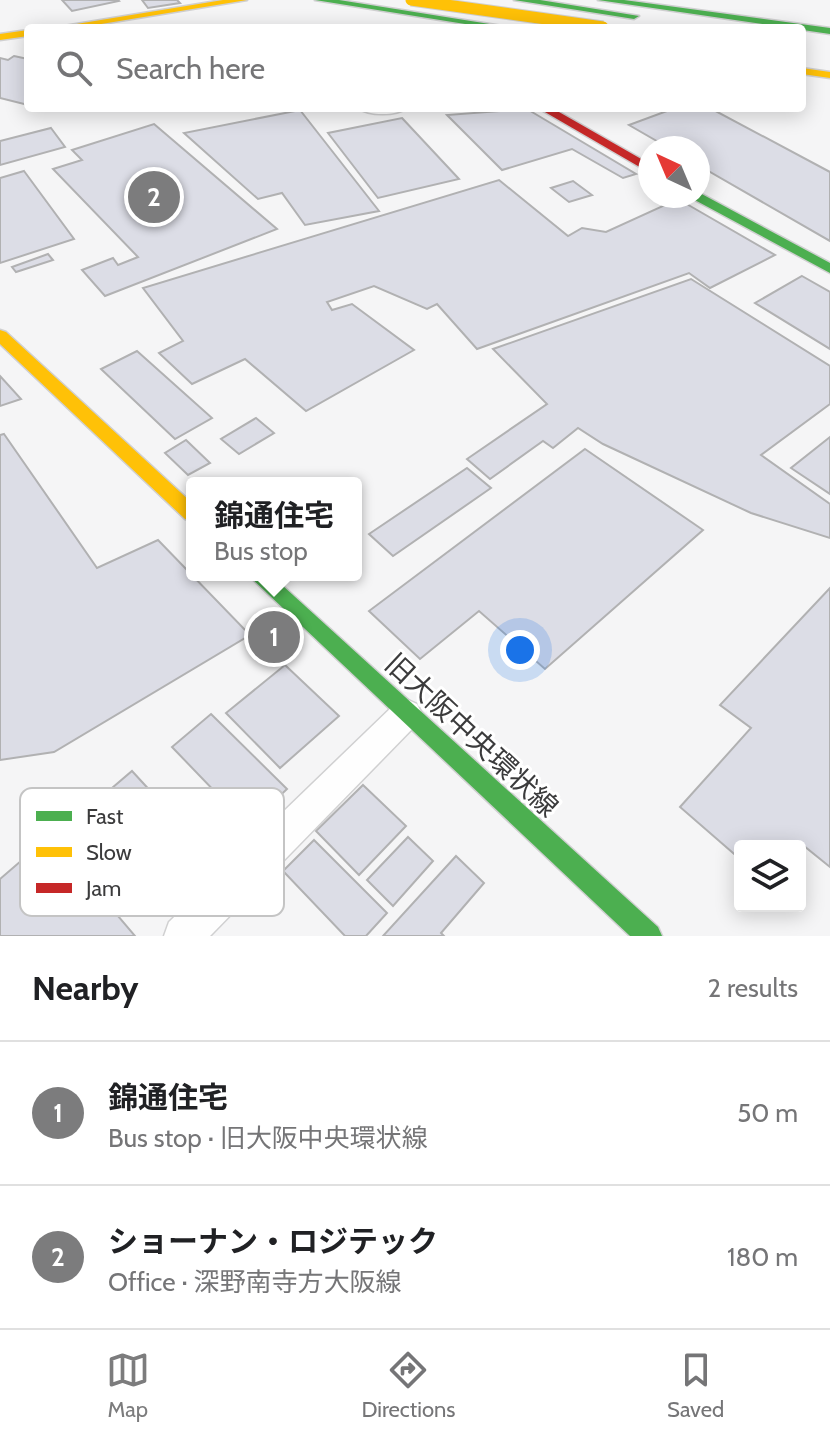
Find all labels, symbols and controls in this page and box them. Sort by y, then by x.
search box [24,24,806,112]
icon: search [52,46,96,90]
text: Search here [116,50,265,87]
north arrow [638,136,710,208]
pin: 2 [128,167,180,227]
popup [186,477,362,581]
text: 錦通住宅 [214,497,334,534]
text: Bus stop [214,535,308,567]
pin: 1 [248,607,300,667]
your location [500,630,540,670]
street label: 旧大阪中央環状線 [378,646,566,824]
legend [20,788,284,916]
text: Fast [86,803,124,830]
text: Slow [86,839,132,866]
map controls [734,840,806,912]
button: layers [734,840,806,912]
text: Jam [85,875,121,902]
text: Nearby [32,967,139,1009]
text: 2 results [707,972,798,1004]
text: 錦通住宅 [108,1079,228,1116]
text: 1 [53,1097,63,1129]
text: 50 m [737,1097,798,1129]
text: Bus stop · 旧大阪中央環状線 [108,1122,428,1154]
text: ショーナン・ロジテック [108,1223,438,1260]
text: 2 [51,1241,65,1273]
text: 180 m [727,1241,798,1273]
text: Office · 深野南寺方大阪線 [108,1266,401,1298]
tab: Map [106,1348,150,1423]
tab: Directions [361,1348,455,1423]
tab: Saved [667,1348,724,1423]

